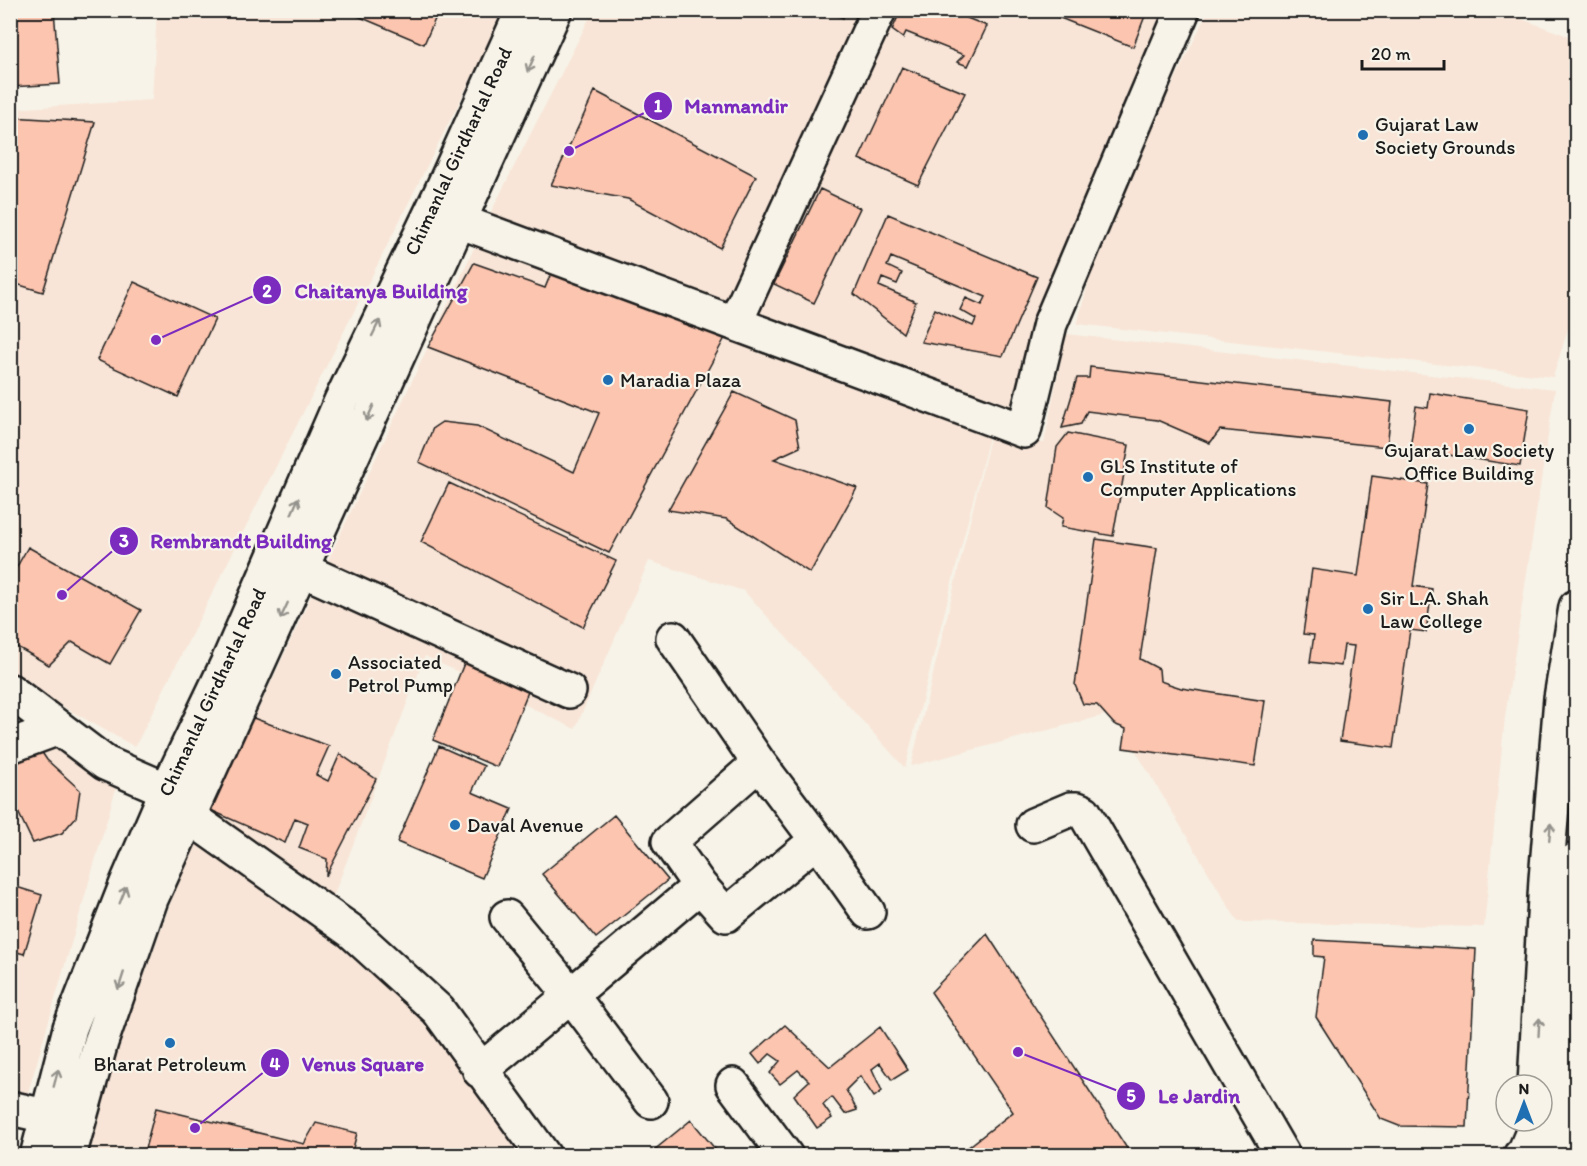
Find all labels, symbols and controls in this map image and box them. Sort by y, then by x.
scale bar [1362,33,1444,71]
street label: Chimanlal Girdharlal Road [399,43,517,259]
text: 20 m [1371,43,1411,65]
one-way arrow [524,54,536,72]
callout: Manmandir [643,86,800,125]
text: Manmandir [684,93,789,118]
text: 1 [654,95,663,117]
place label: Gujarat Law Society Grounds [1375,112,1515,159]
marker: Gujarat Law Society Grounds [1356,128,1370,142]
callout: Chaitanya Building [252,271,479,310]
text: Chaitanya Building [295,278,468,304]
text: 2 [262,280,272,302]
one-way arrow [370,320,382,338]
place label: Maradia Plaza [620,368,742,392]
marker: Maradia Plaza [601,373,615,387]
one-way arrow [364,403,375,421]
marker: Gujarat Law Society Office Building [1462,422,1476,436]
place label: Gujarat Law Society Office Building [1384,438,1555,485]
place label: GLS Institute of Computer Applications [1100,454,1296,501]
marker: GLS Institute of Computer Applications [1081,470,1095,484]
one-way arrow [290,497,301,515]
callout: Rembrandt Building [109,521,344,560]
text: Rembrandt Building [150,528,333,554]
text: 3 [119,530,129,552]
street label: Chimanlal Girdharlal Road [153,584,271,800]
place label: Sir L.A. Shah Law College [1380,586,1489,633]
one-way arrow [278,601,289,619]
marker: Sir L.A. Shah Law College [1361,602,1375,616]
place label: Associated Petrol Pump [348,650,453,697]
marker: Associated Petrol Pump [329,667,343,681]
place label: Daval Avenue [467,813,583,837]
marker: Daval Avenue [448,818,462,832]
one-way arrow [1545,822,1556,842]
one-way arrow [118,886,129,905]
one-way arrow [115,971,126,990]
one-way arrow [1533,1017,1544,1037]
marker: Bharat Petroleum [163,1036,177,1050]
callout: Venus Square [260,1044,436,1083]
text: Venus Square [302,1051,424,1077]
place label: Bharat Petroleum [94,1052,247,1076]
text: 4 [270,1053,281,1075]
one-way arrow [51,1069,63,1088]
north arrow [1494,1073,1554,1133]
callout: Le Jardin [1116,1076,1252,1115]
text: N [1519,1079,1529,1098]
text: Le Jardin [1158,1083,1240,1108]
text: 5 [1126,1085,1136,1107]

